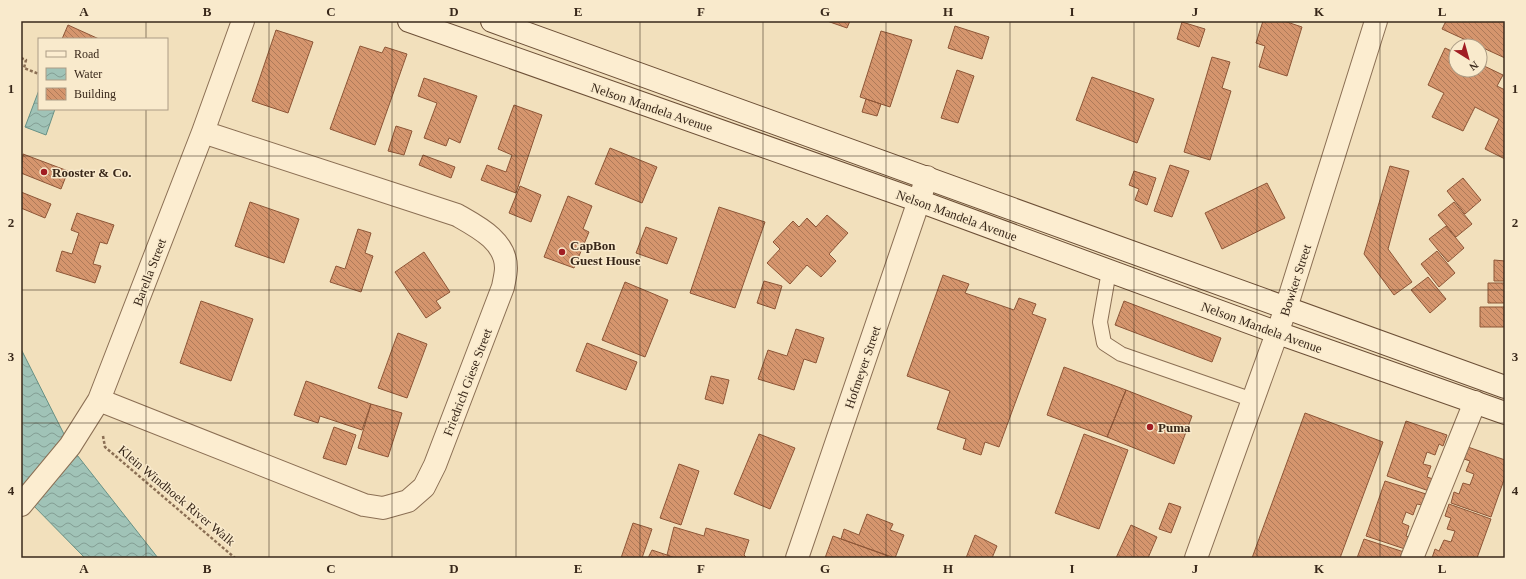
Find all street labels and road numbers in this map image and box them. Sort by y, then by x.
street label: Nelson Mandela Avenue [589,80,715,135]
street label: Nelson Mandela Avenue [894,187,1020,244]
street label: Barella Street [130,236,169,308]
street label: Bowker Street [1277,242,1314,318]
street label: Nelson Mandela Avenue [1199,299,1325,356]
street label: Hofmeyer Street [841,324,884,410]
street label: Friedrich Giese Street [440,326,495,438]
street label: Klein Windhoek River Walk [115,442,238,549]

